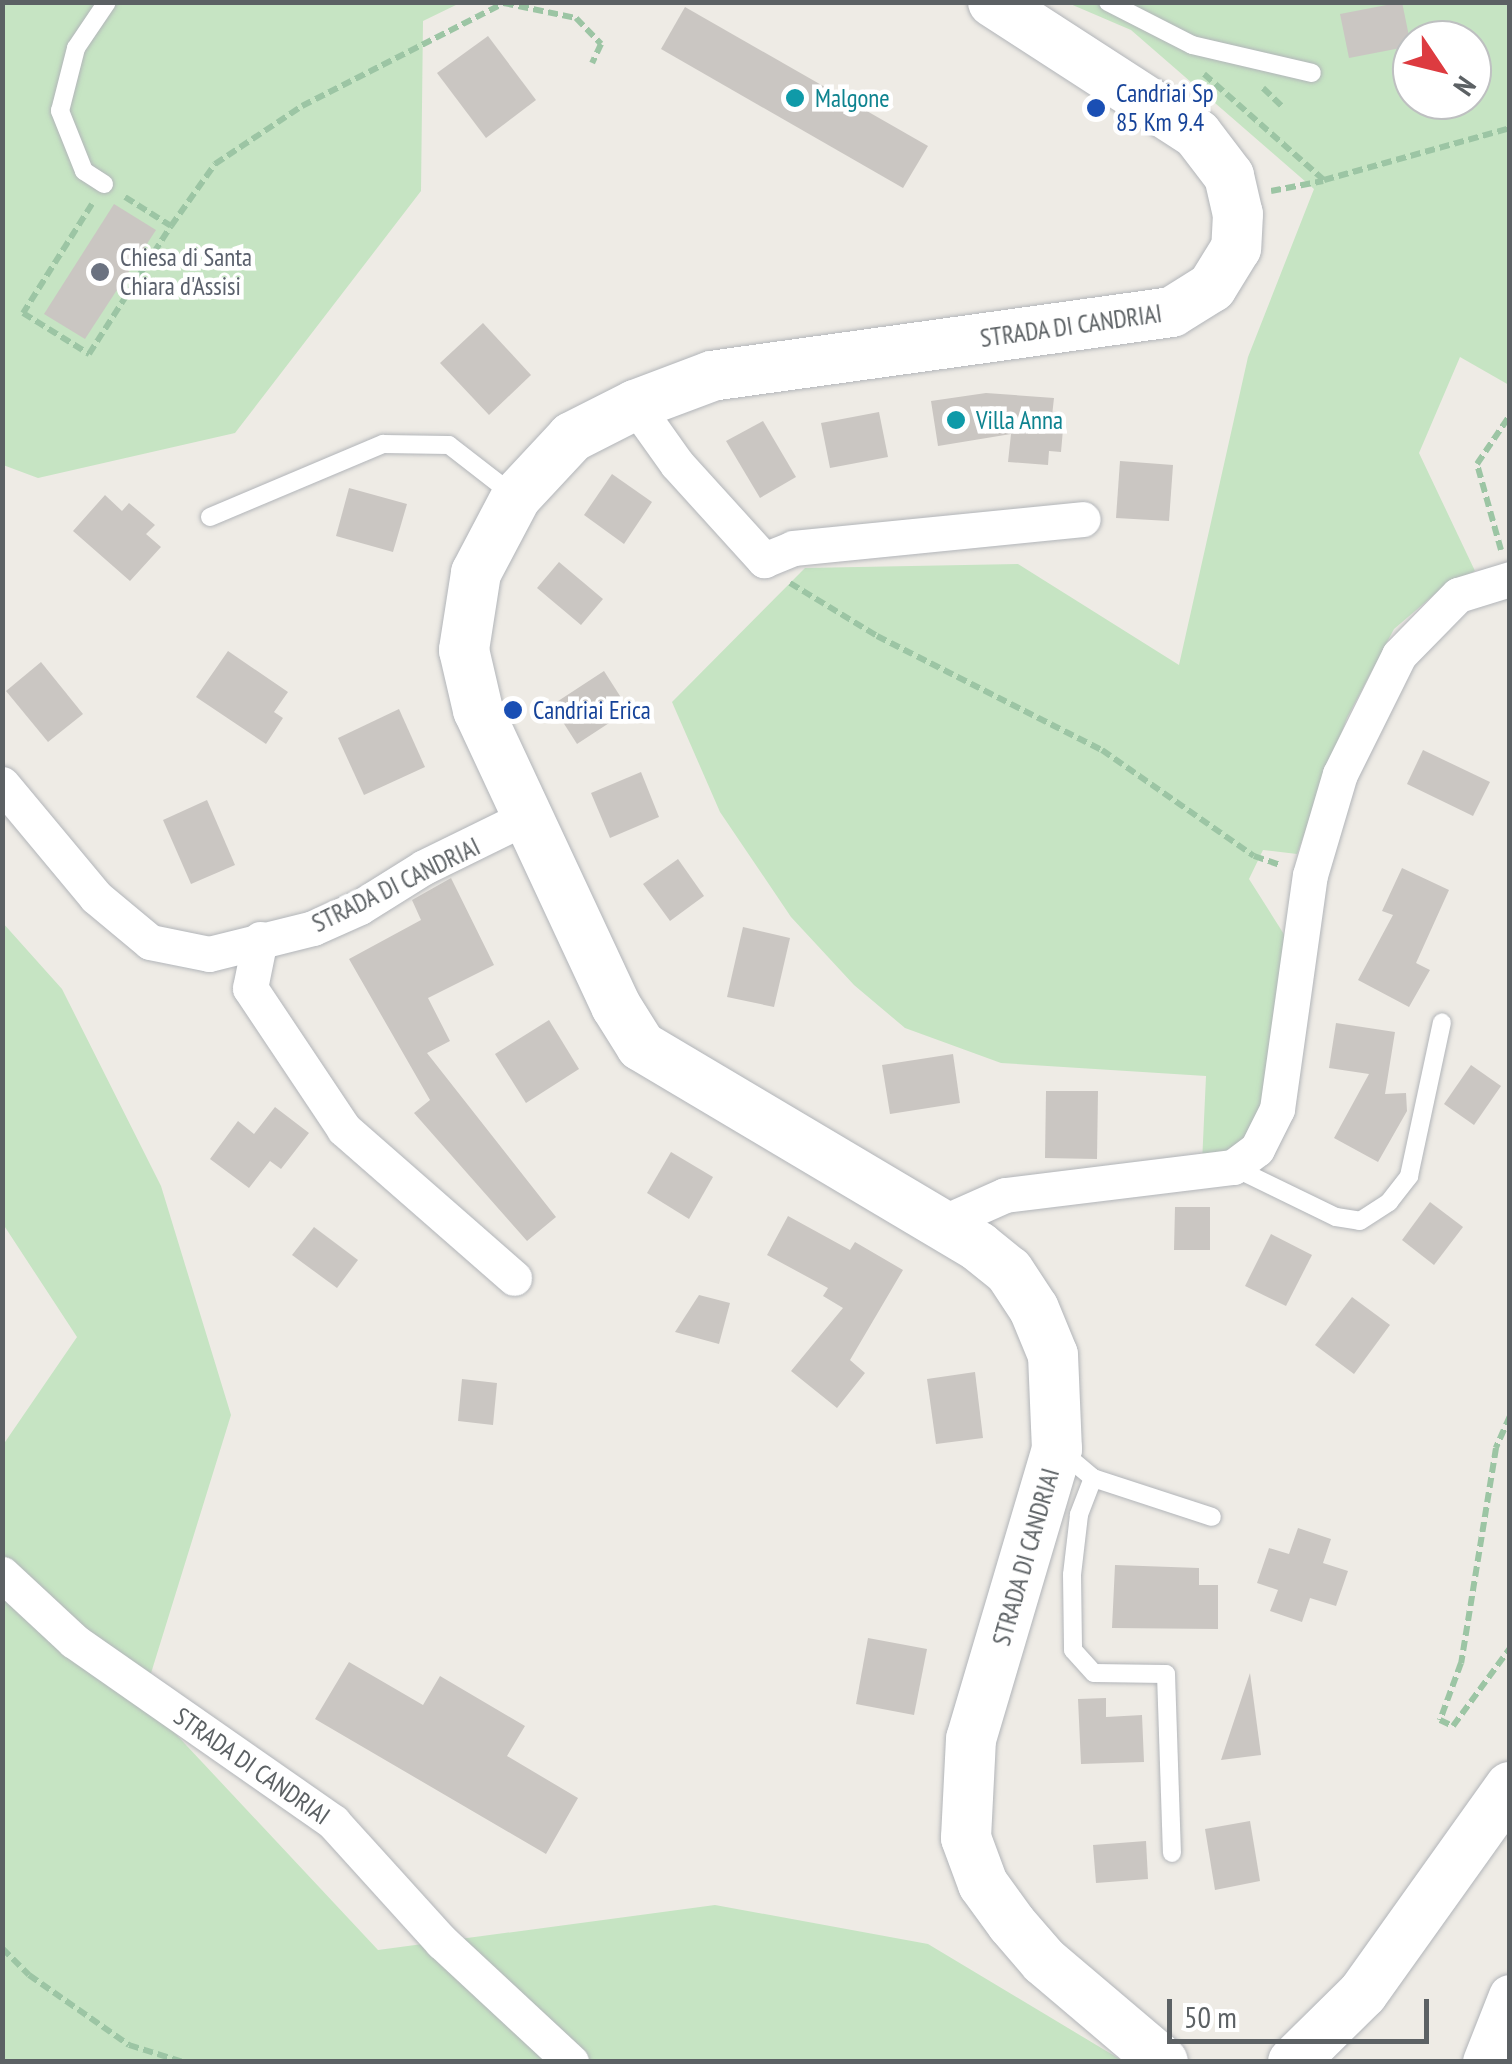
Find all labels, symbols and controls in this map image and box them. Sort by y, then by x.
north arrow [1392,20,1492,120]
text: N [1446,70,1485,103]
place label: Candriai Sp 85 Km 9.4 [1116,79,1213,138]
place label: Malgone [815,83,890,113]
marker: Malgone [784,87,806,109]
marker: Candriai Sp 85 Km 9.4 [1085,97,1107,119]
place label: Chiesa di Santa Chiara d'Assisi [120,243,252,302]
marker: Chiesa di Santa Chiara d'Assisi [89,261,111,283]
street label: STRADA DI CANDRIAI [978,298,1164,354]
place label: Villa Anna [976,405,1064,435]
marker: Villa Anna [945,409,967,431]
place label: Candriai Erica [533,695,651,725]
marker: Candriai Erica [502,699,524,721]
street label: STRADA DI CANDRIAI [307,831,485,939]
street label: STRADA DI CANDRIAI [986,1465,1066,1649]
street label: STRADA DI CANDRIAI [168,1701,336,1831]
scale bar [1172,1979,1434,2041]
text: 50 m [1184,1997,1237,2036]

